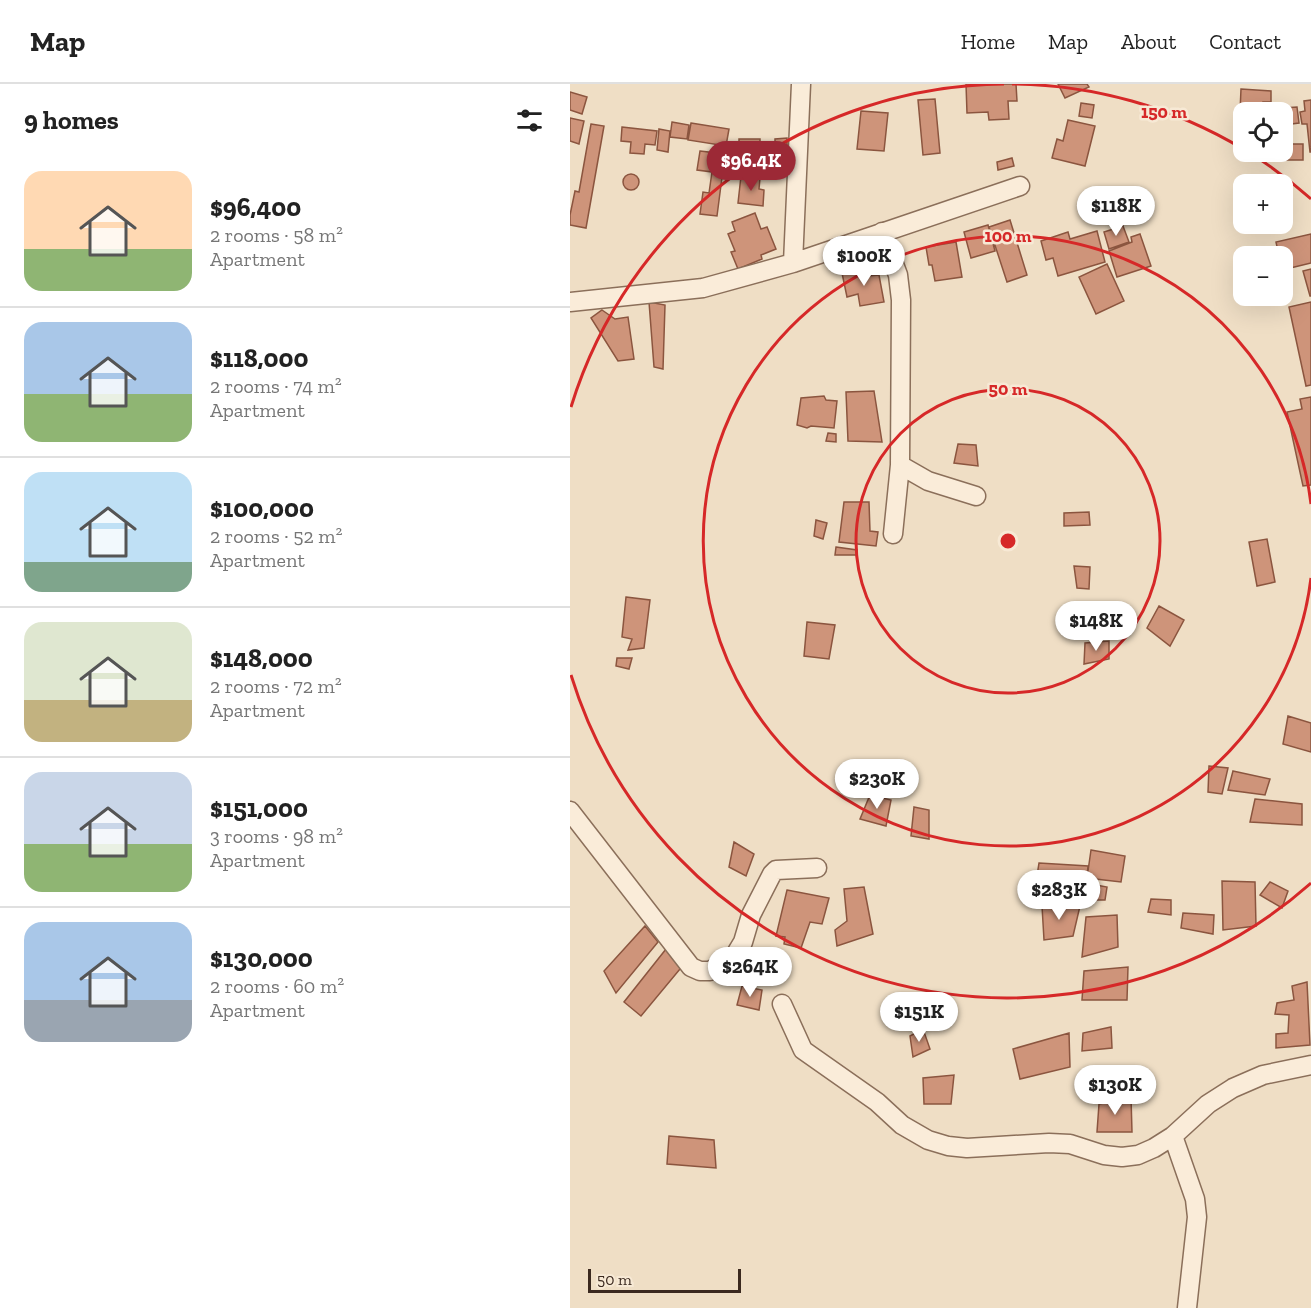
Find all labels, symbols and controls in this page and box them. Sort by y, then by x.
text: Map [30,25,85,58]
text: Home [961,29,1015,54]
text: Map [1048,29,1088,54]
text: About [1121,29,1176,54]
text: Contact [1209,29,1281,54]
text: 150 m [1141,101,1187,123]
map controls [1233,102,1293,306]
button: locate [1233,102,1293,162]
text: 9 homes [24,104,119,136]
icon: filters [513,104,546,137]
pin: $96.4K [702,141,800,192]
text: $96.4K [721,148,781,172]
button: + [1233,174,1293,234]
pin: $118K [1074,186,1158,237]
text: $96,400 [210,191,301,223]
text: $118K [1091,193,1141,217]
icon: home [72,195,144,267]
text: 2 rooms · 58 m² [210,223,343,247]
text: 100 m [984,225,1032,247]
pin: $100K [822,236,906,287]
text: $100K [837,243,891,267]
button: − [1233,246,1293,306]
text: Apartment [210,247,305,271]
text: $118,000 [210,342,309,374]
icon: home [72,346,144,418]
text: 2 rooms · 74 m² [210,374,342,398]
text: 50 m [989,378,1028,400]
text: Apartment [210,398,305,422]
text: $100,000 [210,492,314,524]
icon: home [72,496,144,568]
text: 2 rooms · 52 m² [210,524,343,548]
centre of rings [998,531,1018,551]
text: Apartment [210,548,305,572]
pin: $148K [1054,601,1138,652]
text: $148K [1069,608,1123,632]
text: $148,000 [210,642,313,674]
icon: home [72,646,144,718]
text: 2 rooms · 72 m² [210,674,342,698]
text: Apartment [210,698,305,722]
pin: $230K [835,759,919,810]
text: $230K [849,766,905,790]
text: $151,000 [210,792,308,824]
icon: home [72,796,144,868]
text: 3 rooms · 98 m² [210,824,343,848]
text: Apartment [210,848,305,872]
pin: $283K [1017,870,1101,921]
text: $283K [1031,877,1087,901]
text: $130,000 [210,942,313,974]
icon: home [72,946,144,1018]
pin: $264K [708,947,792,998]
text: $264K [722,954,778,978]
text: 2 rooms · 60 m² [210,974,344,998]
pin: $151K [877,992,961,1043]
text: Apartment [210,998,305,1022]
text: $151K [894,999,944,1023]
pin: $130K [1073,1065,1157,1116]
text: $130K [1088,1072,1142,1096]
scale bar [588,1266,741,1294]
text: 50 m [597,1270,632,1289]

